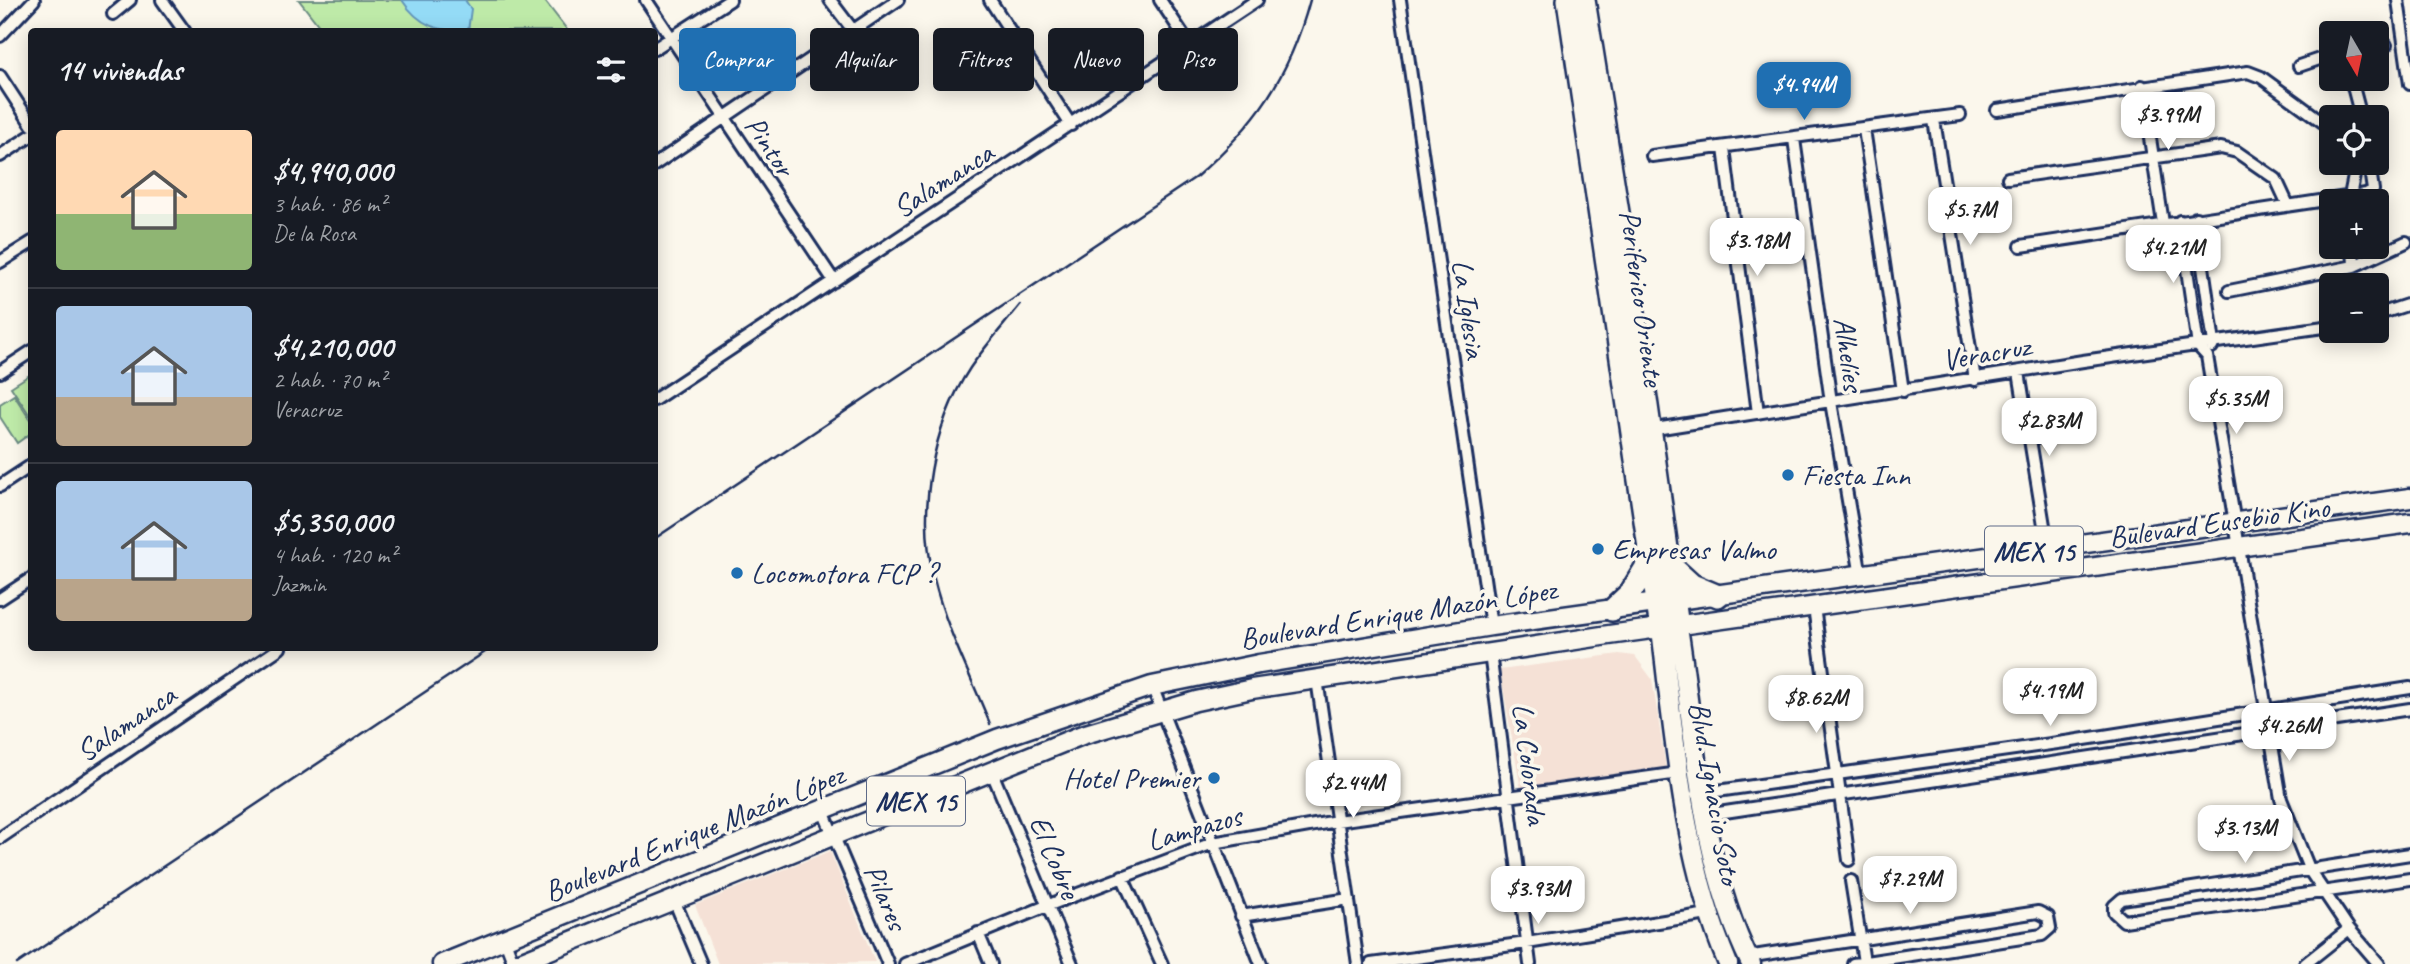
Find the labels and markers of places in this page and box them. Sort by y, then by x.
pin: $4.94M [1747,62,1861,122]
pin: $3.99M [2111,92,2225,152]
pin: $5.7M [1921,188,2019,247]
pin: $3.18M [1700,218,1814,278]
pin: $4.21M [2116,226,2230,285]
pin: $5.35M [2179,376,2293,436]
pin: $2.83M [1992,398,2106,458]
place label: Fiesta Inn [1802,456,1911,494]
marker: Fiesta Inn [1780,467,1796,483]
place label: Empresas Valmo [1612,530,1777,568]
marker: Empresas Valmo [1590,541,1606,557]
place label: Locomotora FCP ? [751,554,942,592]
marker: Locomotora FCP ? [729,565,745,581]
pin: $4.19M [1993,668,2107,728]
pin: $8.62M [1759,676,1873,735]
pin: $4.26M [2232,704,2346,763]
place label: Hotel Premier [1063,759,1202,797]
pin: $2.44M [1296,760,1410,820]
marker: Hotel Premier [1206,770,1222,786]
pin: $3.13M [2188,806,2302,865]
pin: $7.29M [1853,856,1967,916]
pin: $3.93M [1481,866,1595,926]

